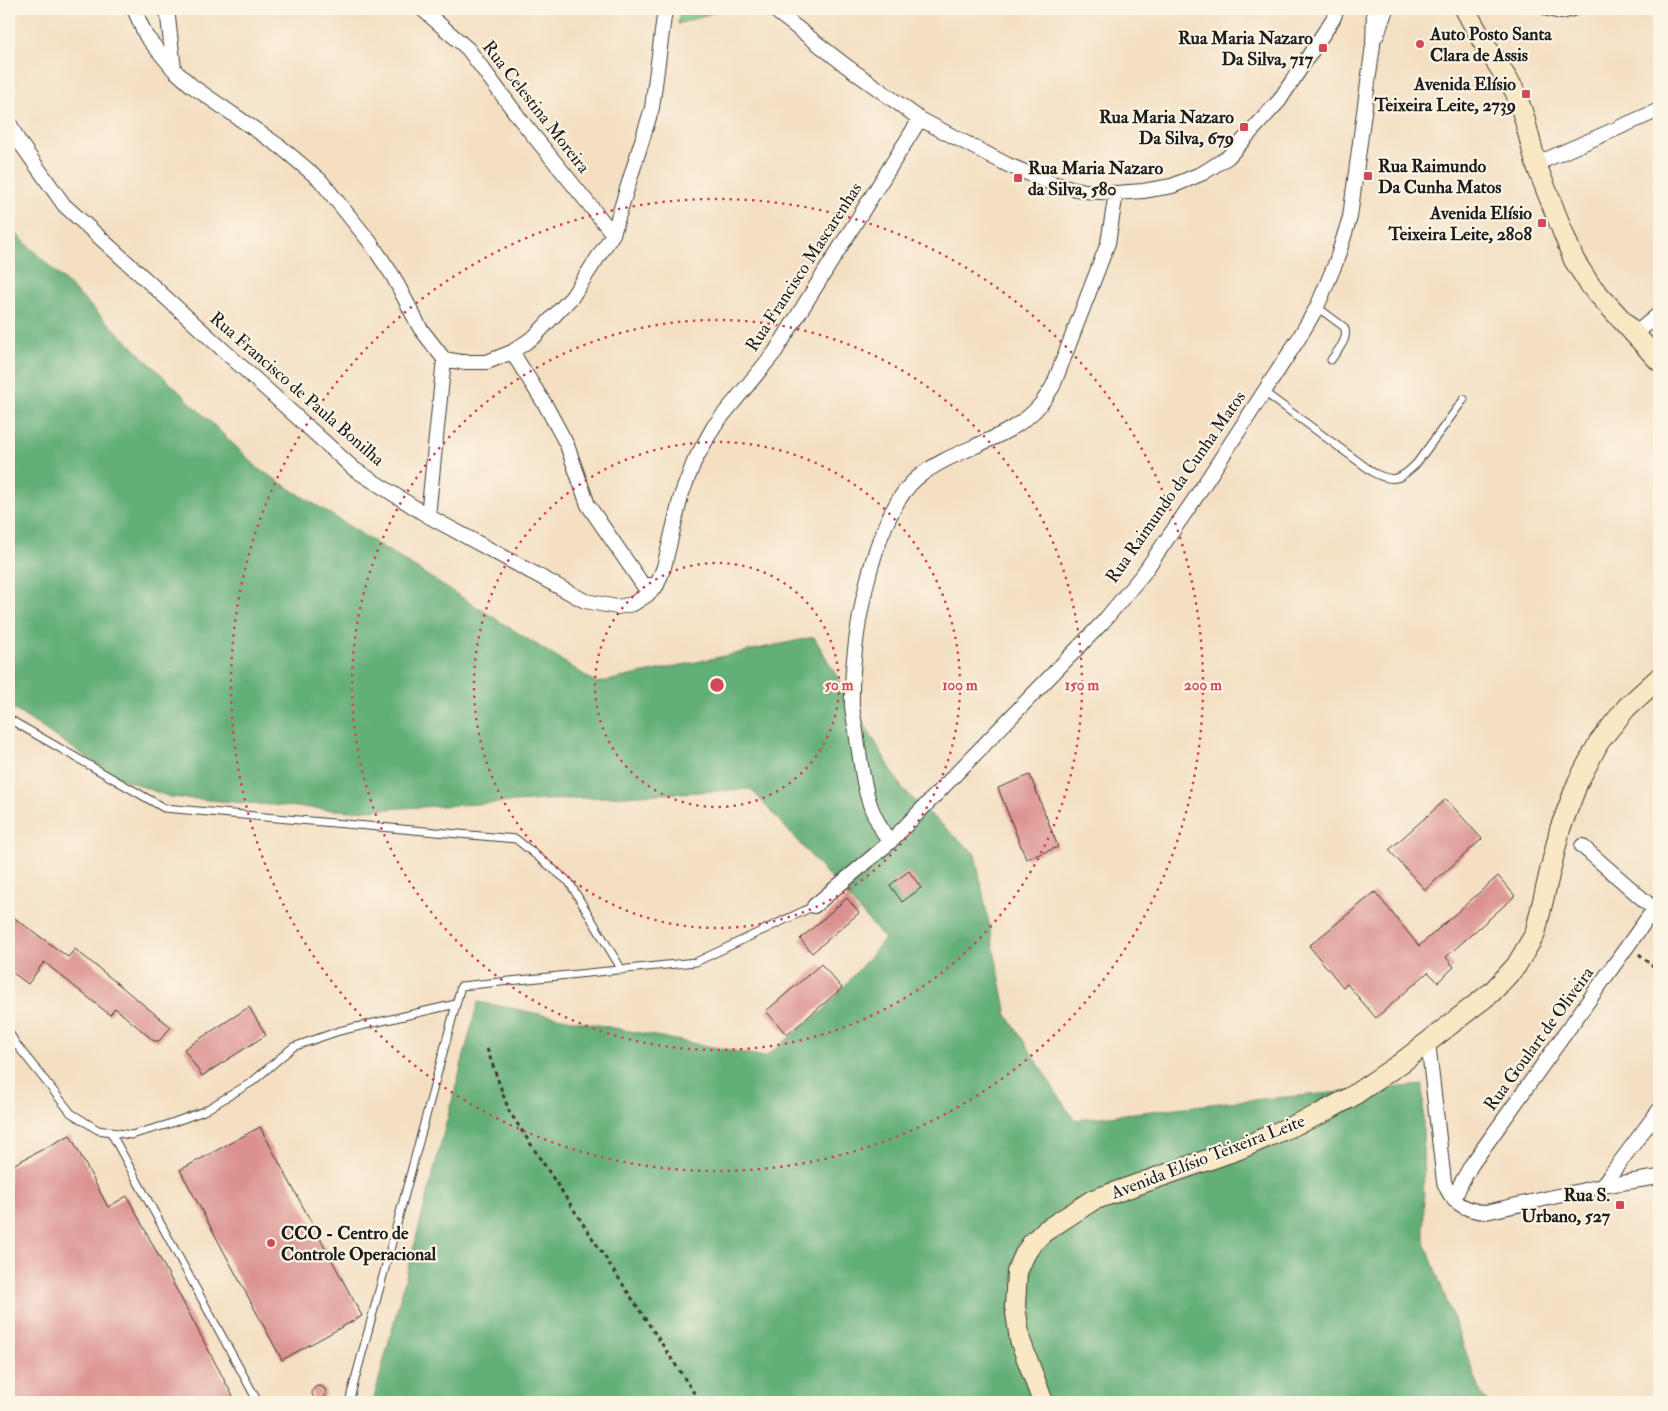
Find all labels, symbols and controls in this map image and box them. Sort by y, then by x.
place label: Auto Posto Santa Clara de Assis [1429,23,1552,67]
place label: Rua Maria Nazaro Da Silva, 717 [1178,27,1314,71]
street label: Rua Celestina Moreira [477,36,595,178]
marker: Auto Posto Santa Clara de Assis [1414,38,1426,50]
marker: Rua Maria Nazaro Da Silva, 717 [1317,42,1329,54]
place label: Avenida Elísio Teixeira Leite, 2739 [1373,73,1516,117]
marker: Avenida Elísio Teixeira Leite, 2739 [1520,88,1532,100]
place label: Rua Maria Nazaro Da Silva, 679 [1099,106,1234,150]
marker: Rua Maria Nazaro Da Silva, 679 [1238,121,1250,133]
place label: Rua Raimundo Da Cunha Matos [1378,155,1501,199]
place label: Rua Maria Nazaro da Silva, 580 [1028,157,1163,201]
marker: Rua Raimundo Da Cunha Matos [1362,170,1374,182]
marker: Rua Maria Nazaro da Silva, 580 [1012,172,1024,184]
street label: Rua Francisco Mascarenhas [741,178,867,356]
place label: Avenida Elísio Teixeira Leite, 2808 [1388,202,1533,246]
marker: Avenida Elísio Teixeira Leite, 2808 [1536,217,1548,229]
street label: Rua Francisco de Paula Bonilha [205,307,390,472]
street label: Rua Raimundo da Cunha Matos [1101,386,1251,588]
centre of rings [708,676,726,694]
text: 50 m [825,676,854,695]
text: 100 m [942,676,978,695]
text: 150 m [1065,676,1099,695]
text: 200 m [1184,676,1222,695]
street label: Rua Goulart de Oliveira [1479,962,1599,1116]
street label: Avenida Elísio Teixeira Leite [1107,1109,1309,1205]
place label: Rua S. Urbano, 527 [1521,1184,1611,1228]
marker: Rua S. Urbano, 527 [1614,1199,1626,1211]
place label: CCO - Centro de Controle Operacional [281,1222,437,1266]
marker: CCO - Centro de Controle Operacional [265,1237,277,1249]

